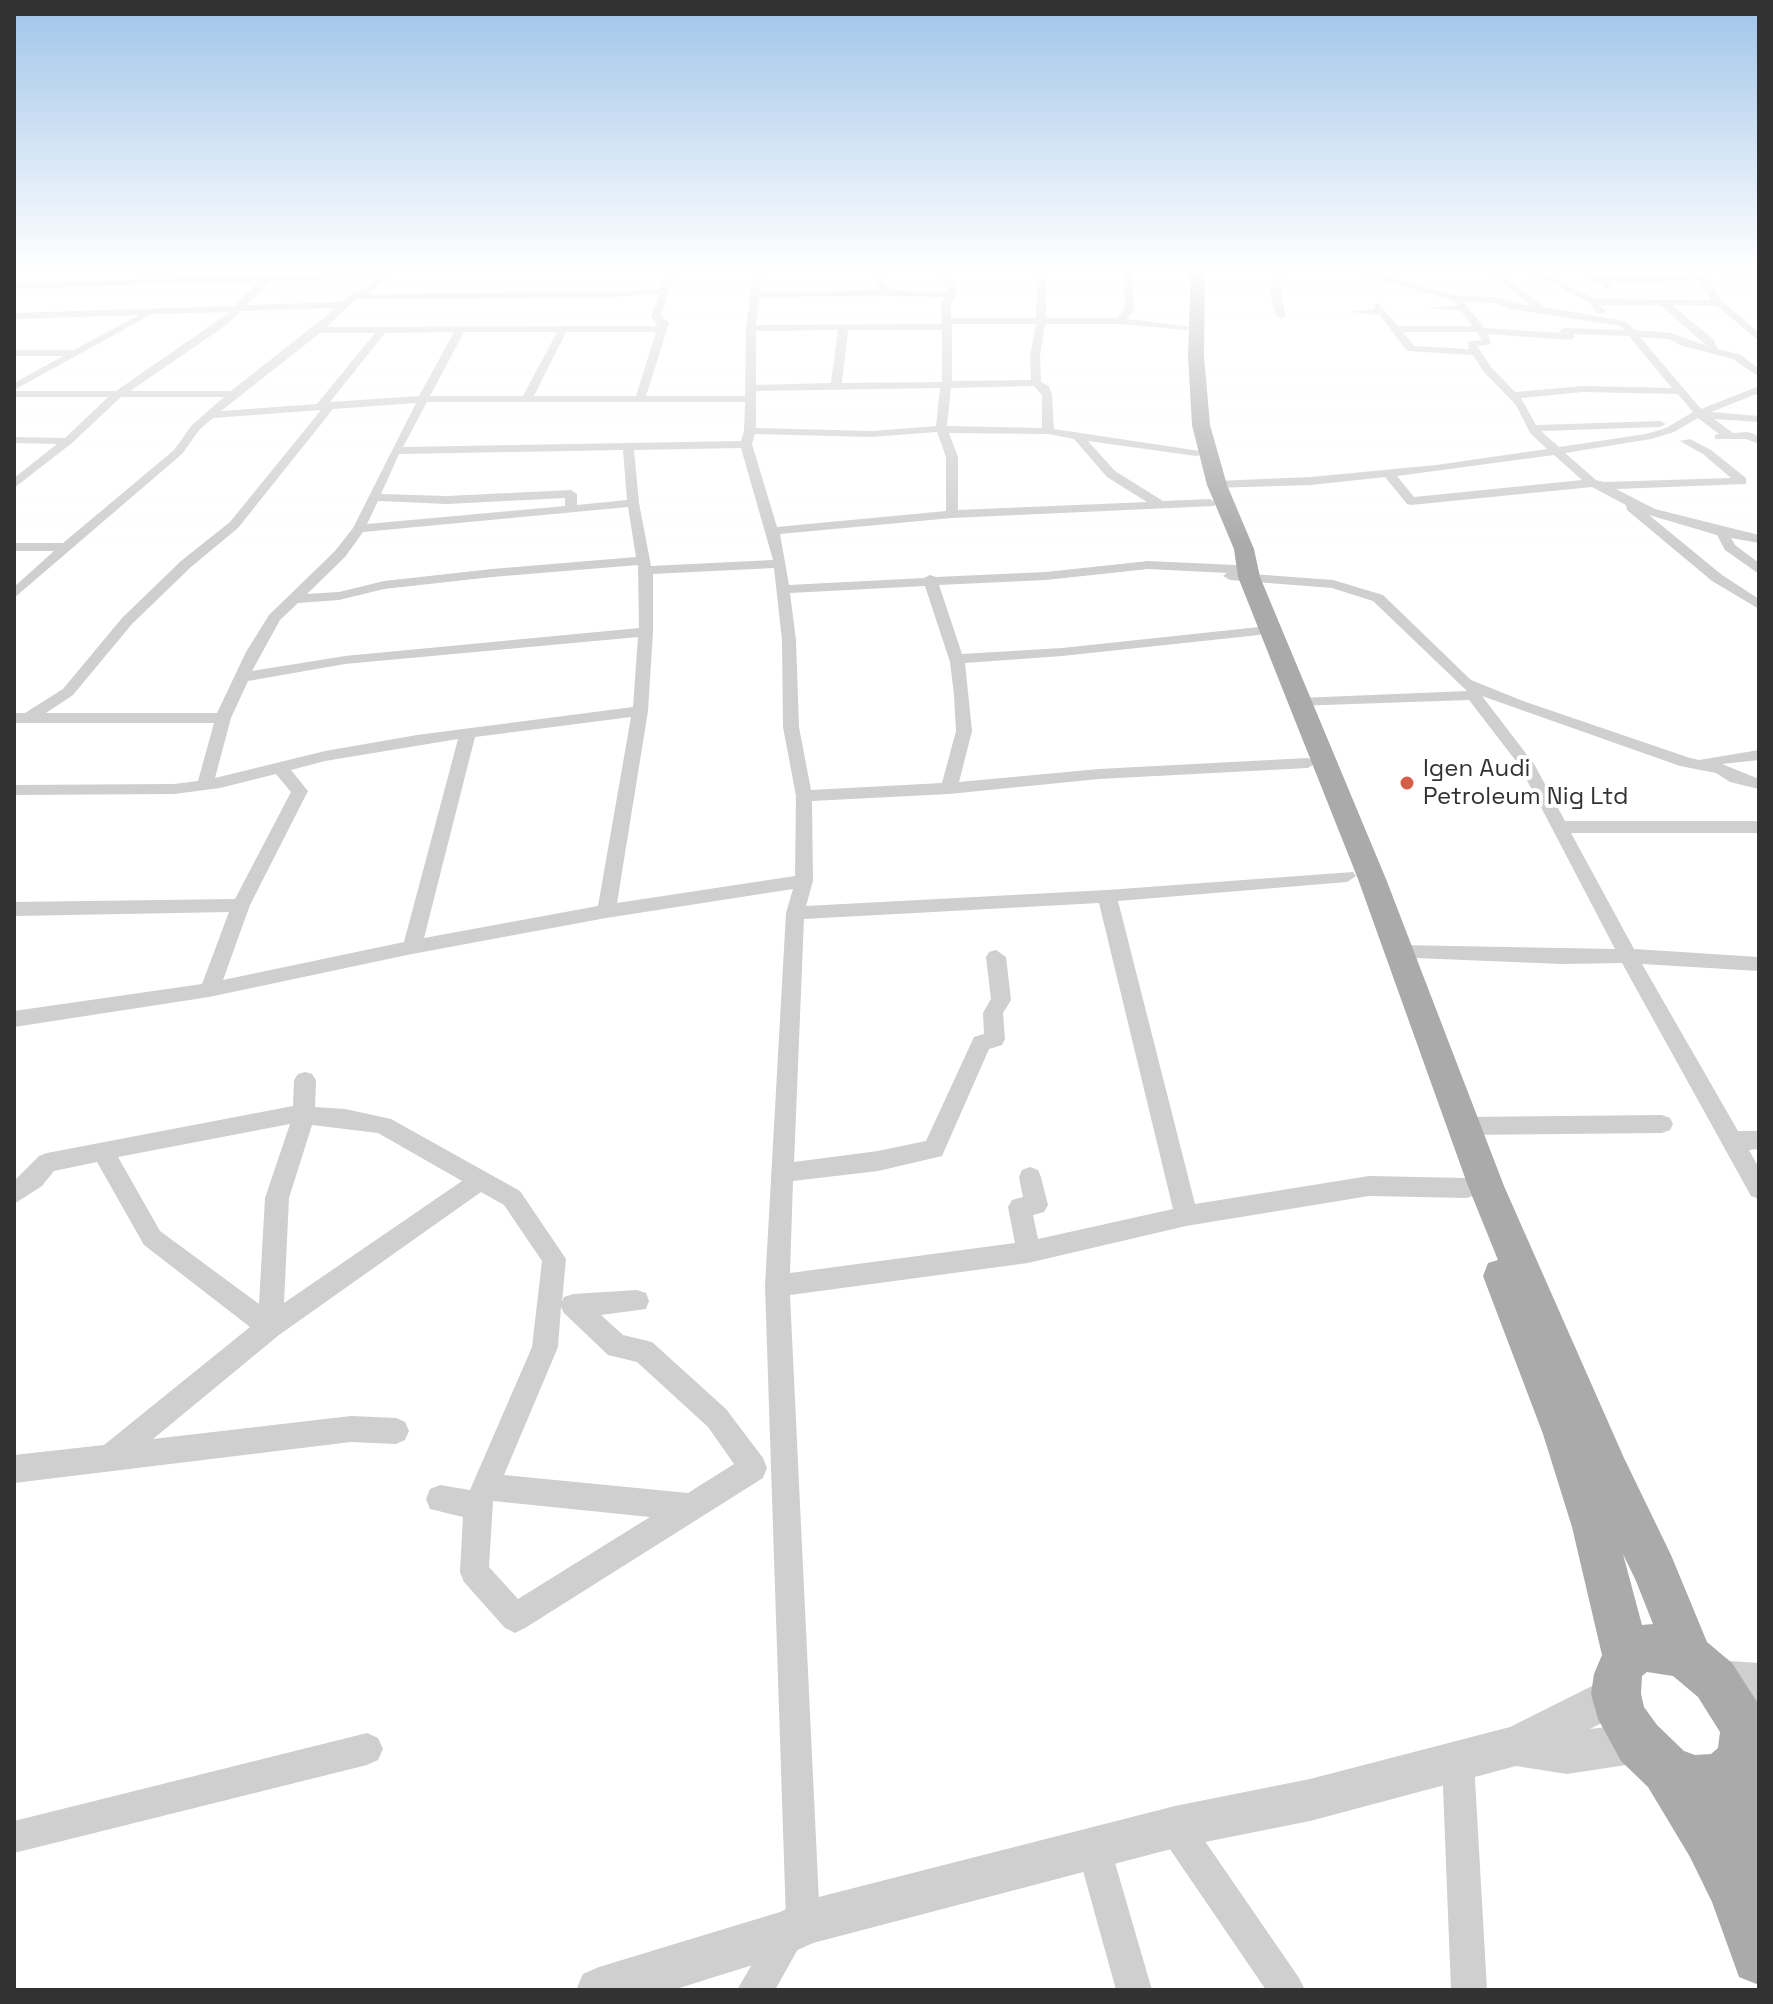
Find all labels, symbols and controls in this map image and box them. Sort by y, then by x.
place label: Igen Audi Petroleum Nig Ltd [1423,755,1628,811]
marker: Igen Audi Petroleum Nig Ltd [1398,774,1416,792]

